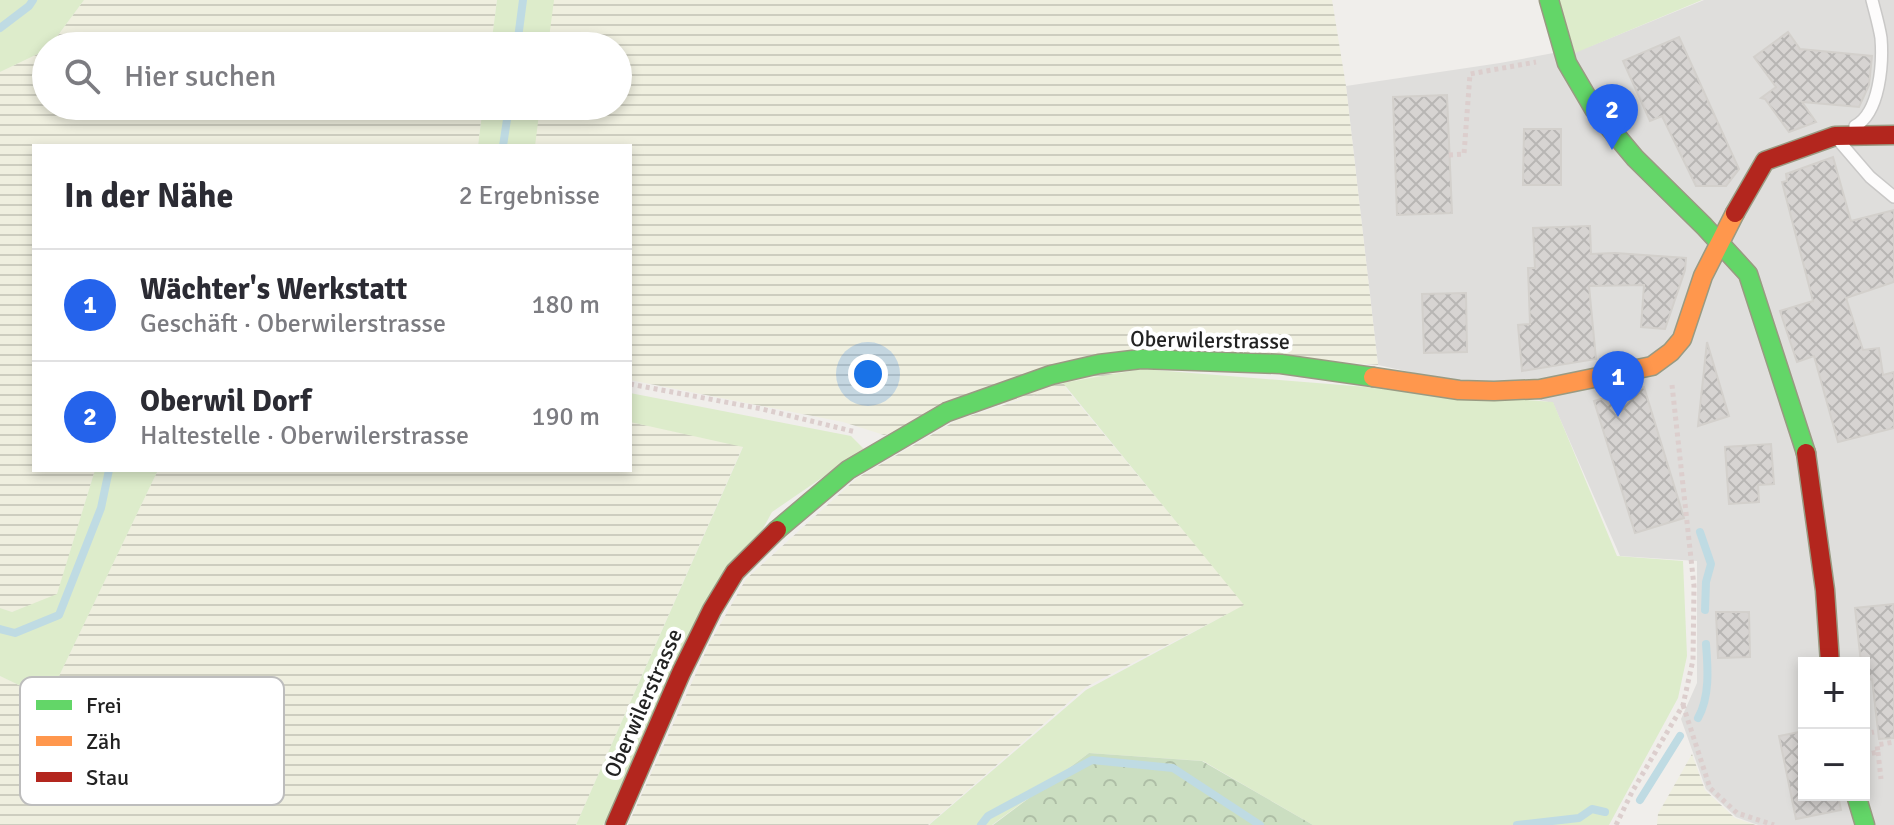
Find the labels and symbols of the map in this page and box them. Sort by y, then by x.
pin: 2 [1586,84,1638,150]
street label: Oberwilerstrasse [1130,325,1290,355]
pin: 1 [1592,351,1644,417]
your location [848,354,888,394]
street label: Oberwilerstrasse [598,625,688,781]
legend [20,677,284,805]
text: Frei [86,692,122,719]
text: Zäh [86,728,121,755]
text: Stau [86,764,129,791]

